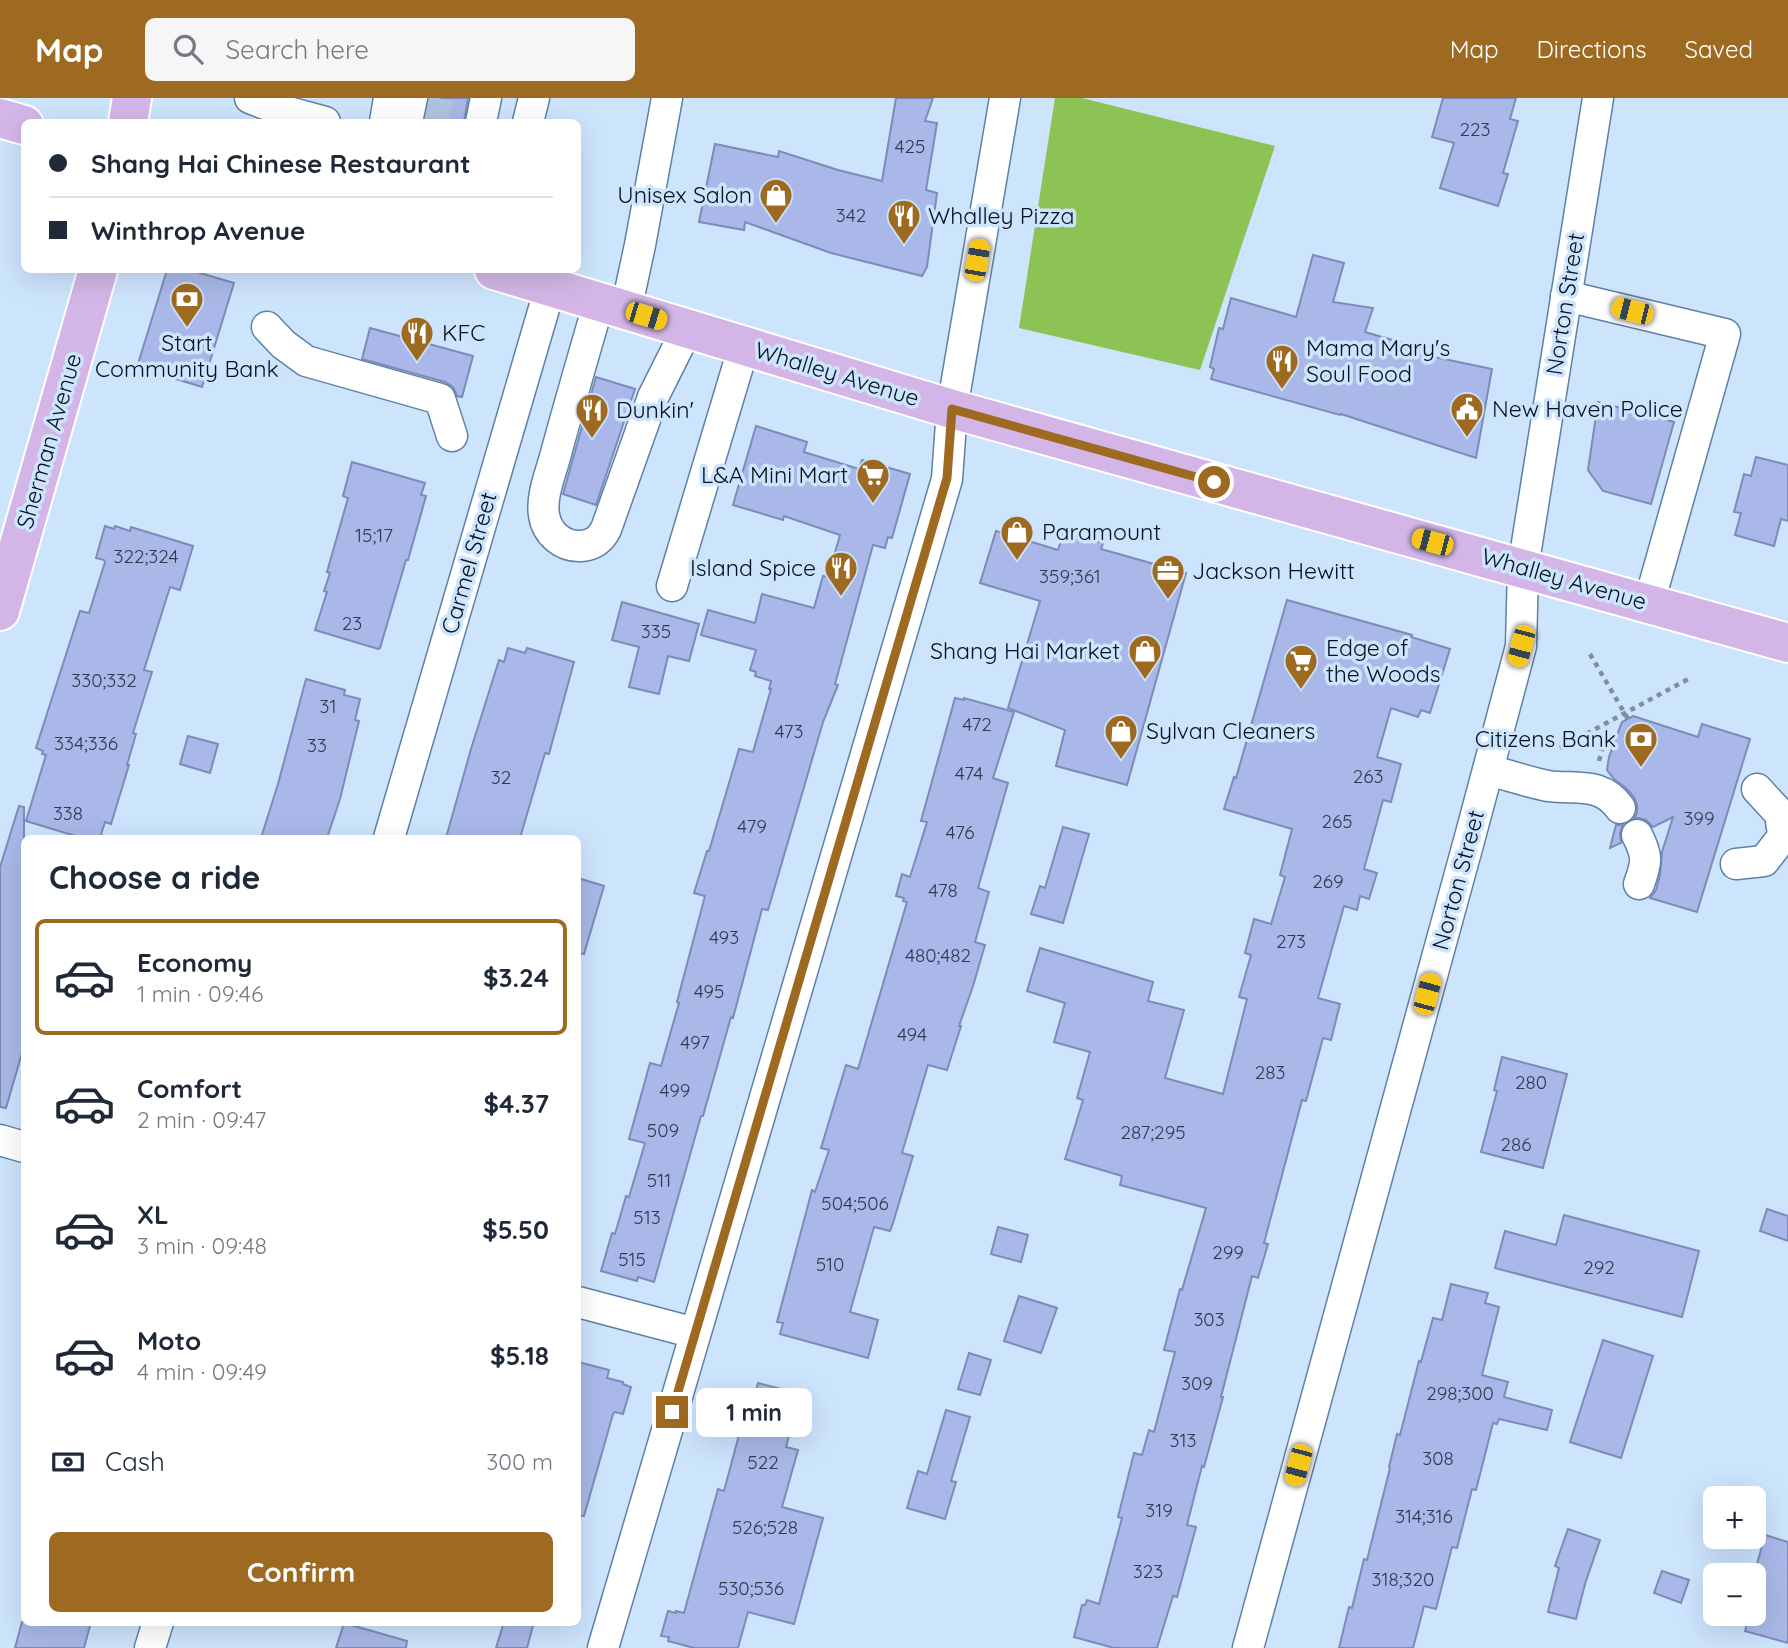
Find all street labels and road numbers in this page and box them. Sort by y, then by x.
street label: Norton Street [1539,231,1590,377]
street label: Whalley Avenue [751,335,923,412]
street label: Sherman Avenue [10,350,87,532]
street label: Carmel Street [434,488,503,637]
street label: Whalley Avenue [1478,541,1650,616]
street label: Norton Street [1425,807,1490,953]

